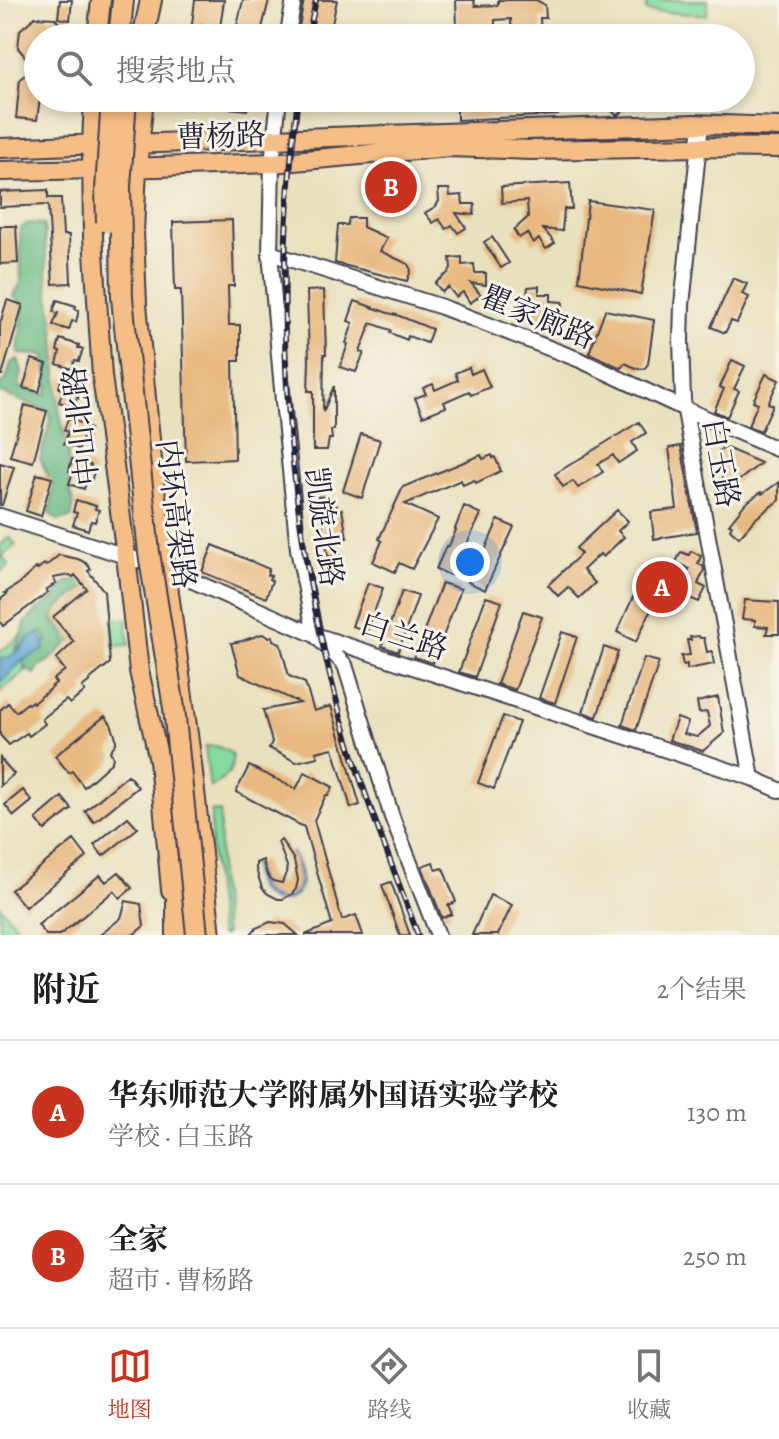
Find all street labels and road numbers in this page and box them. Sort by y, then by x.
street label: 曹杨路 [175,114,267,158]
street label: 瞿家廊路 [475,276,601,358]
street label: 中山北路 [54,364,108,488]
street label: 白玉路 [693,415,749,511]
street label: 内环高架路 [147,437,205,591]
street label: 凯旋北路 [296,465,352,589]
street label: 白兰路 [355,603,453,669]

